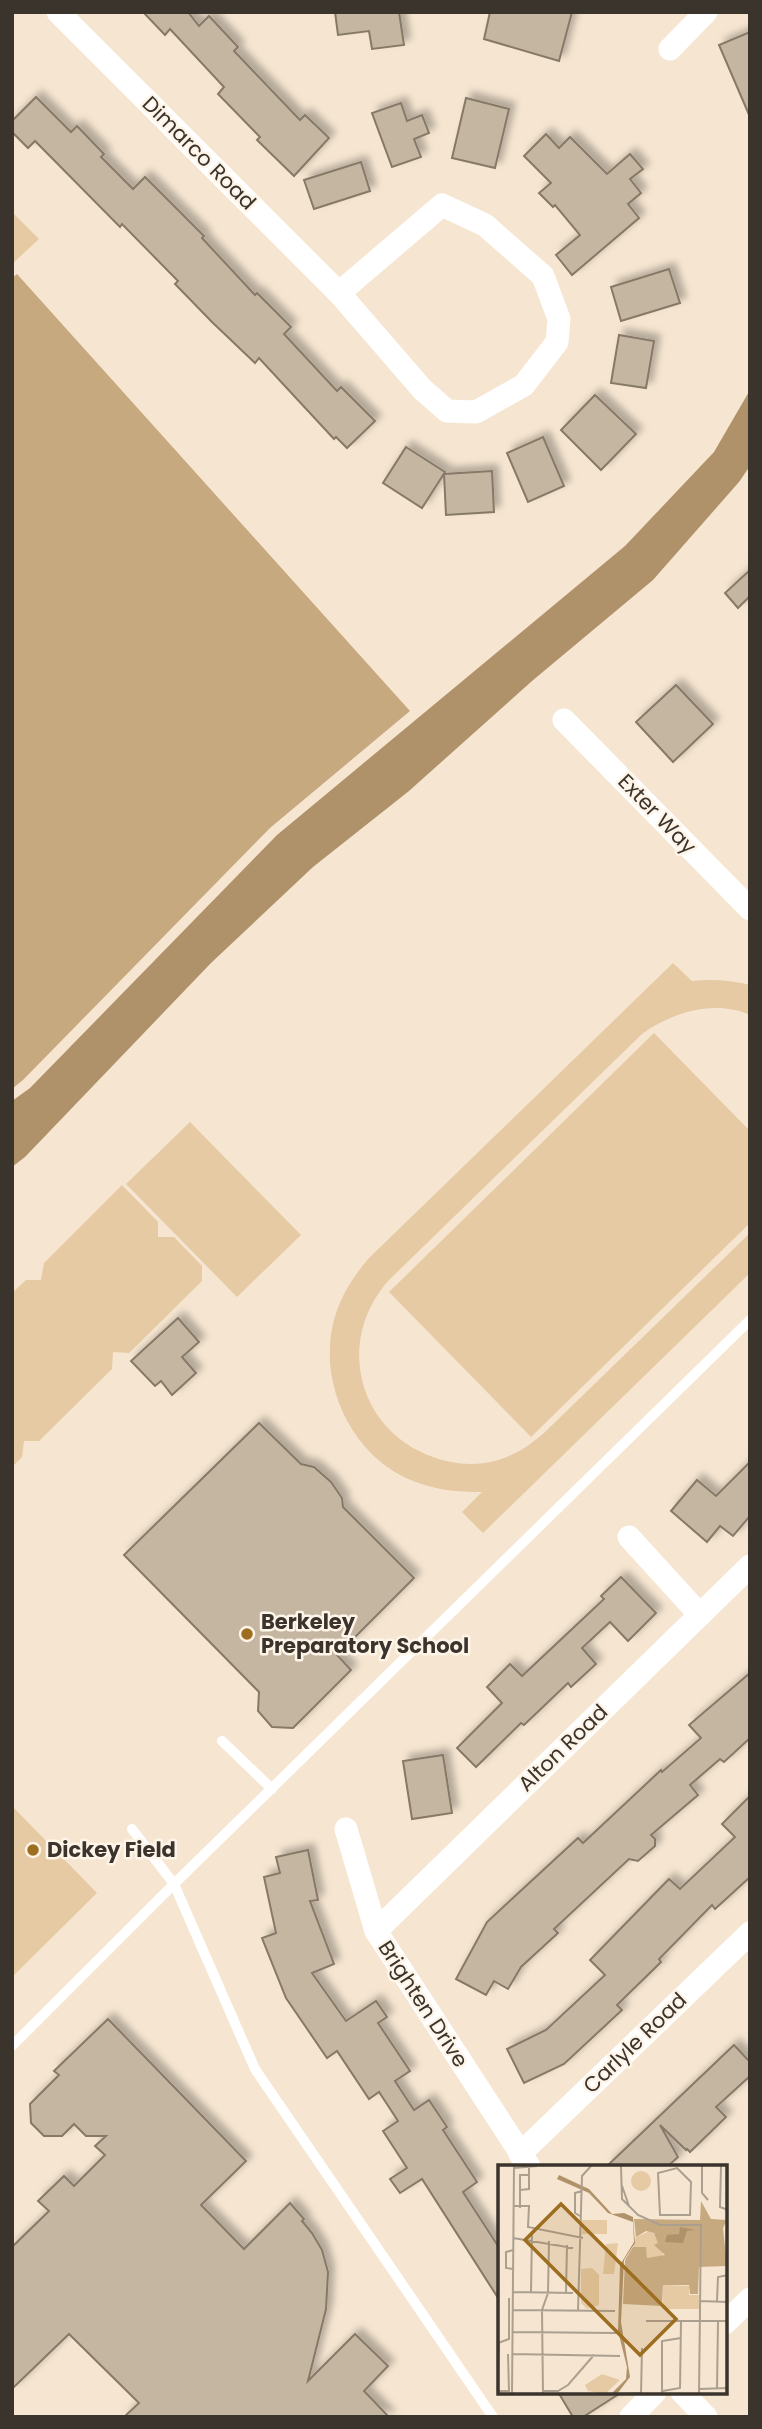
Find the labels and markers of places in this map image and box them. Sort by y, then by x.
place label: Berkeley Preparatory School [261,1607,469,1660]
marker: Berkeley Preparatory School [239,1626,255,1642]
place label: Dickey Field [47,1835,176,1864]
marker: Dickey Field [25,1842,41,1858]

